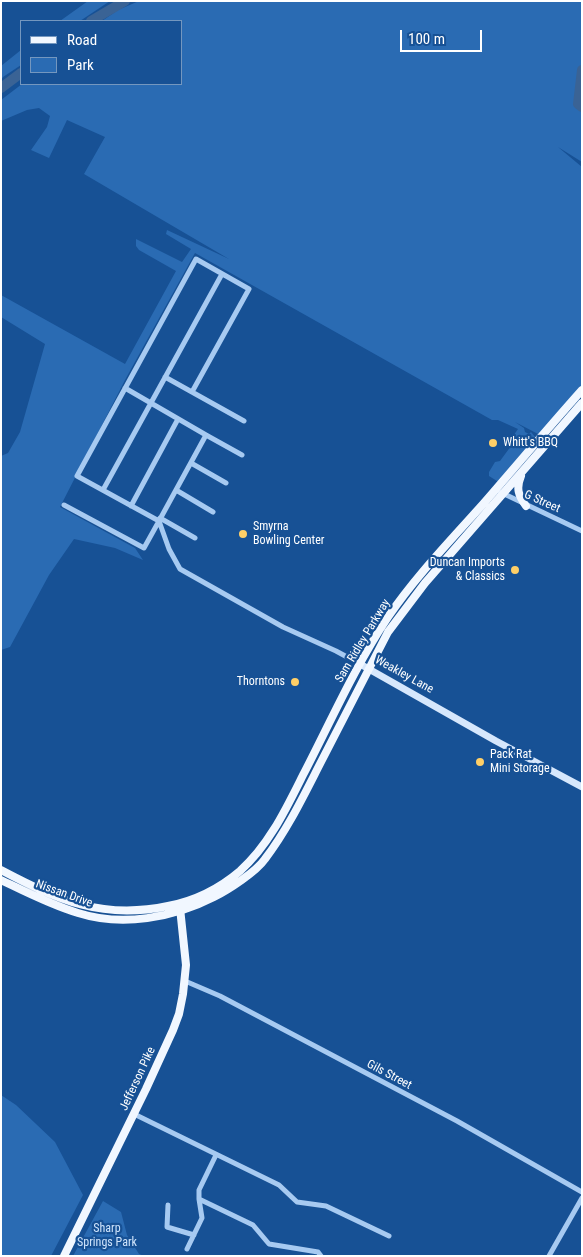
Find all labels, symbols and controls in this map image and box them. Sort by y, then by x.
legend [20,20,182,85]
scale bar [403,20,486,52]
text: 100 m [408,30,445,48]
text: Road [67,31,97,49]
text: Park [67,56,94,74]
place label: Whitt's BBQ [503,436,558,450]
marker: Whitt's BBQ [487,437,499,449]
street label: G Street [522,488,562,516]
place label: Smyrna Bowling Center [253,520,324,548]
marker: Smyrna Bowling Center [237,528,249,540]
place label: Duncan Imports & Classics [430,556,505,584]
marker: Duncan Imports & Classics [509,564,521,576]
street label: Sam Ridley Parkway [332,597,394,685]
street label: Weakley Lane [372,653,436,697]
place label: Thorntons [237,675,285,689]
marker: Thorntons [289,676,301,688]
place label: Pack Rat Mini Storage [490,748,550,776]
marker: Pack Rat Mini Storage [474,756,486,768]
street label: Nissan Drive [34,877,94,911]
street label: Jefferson Pike [117,1045,159,1113]
street label: Gils Street [364,1057,414,1093]
park label: Sharp Springs Park [77,1222,137,1250]

